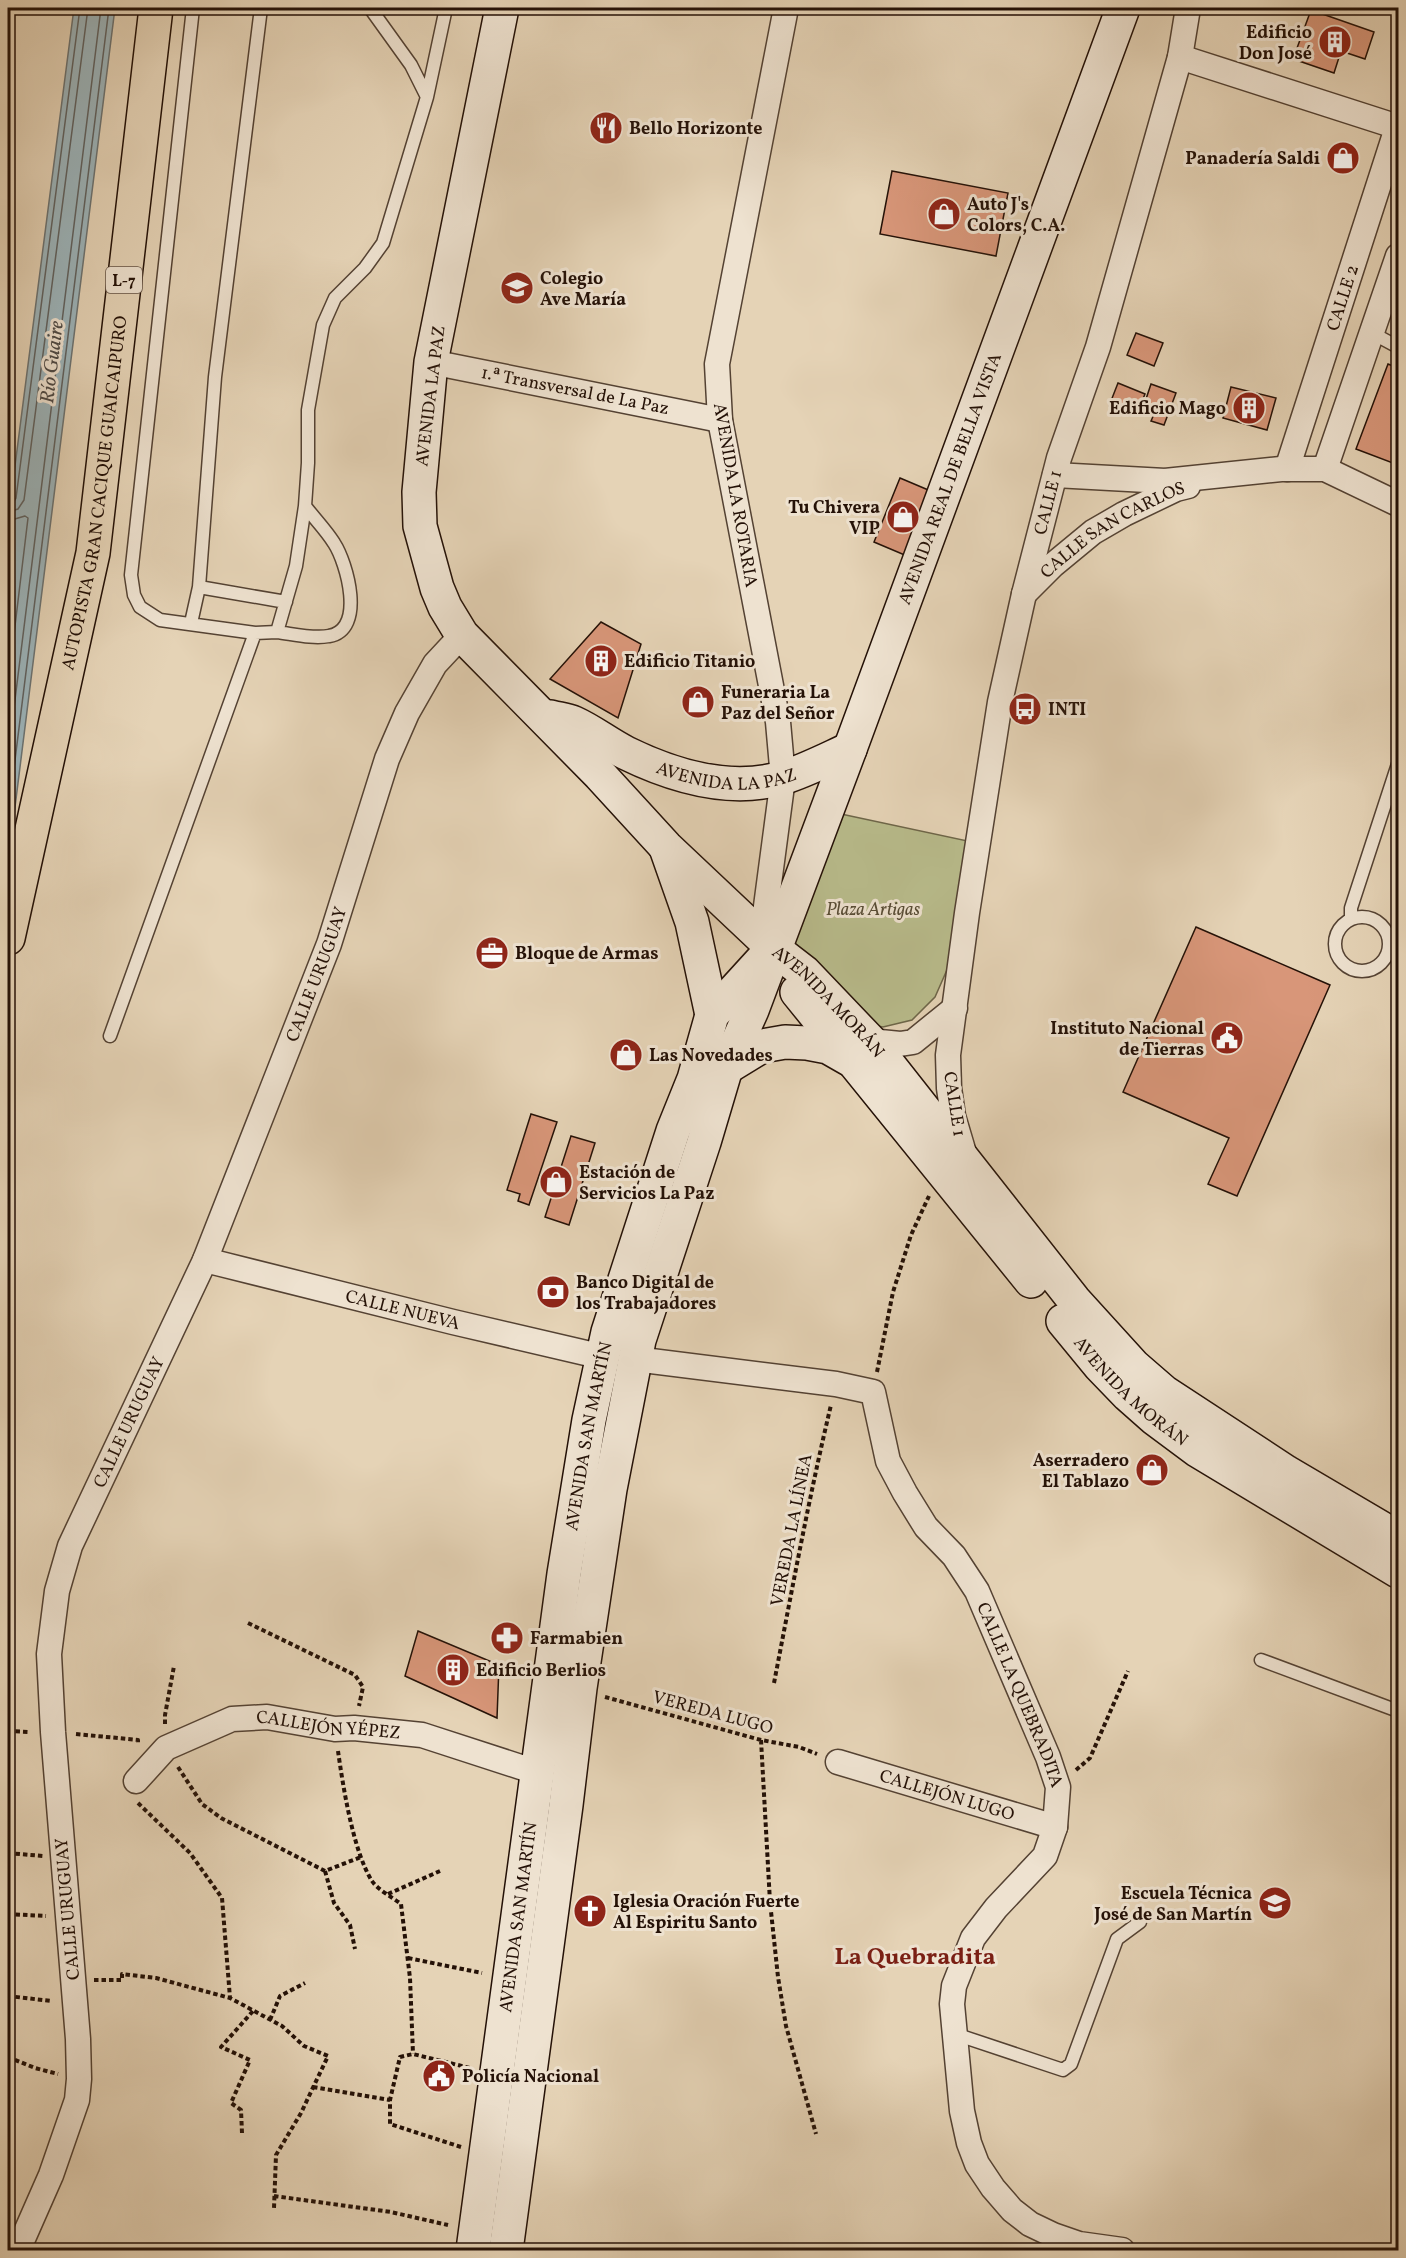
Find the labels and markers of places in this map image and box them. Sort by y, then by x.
place label: Edificio Don José [1239,21,1312,67]
building icon: Edificio Don José [1317,24,1353,60]
restaurant icon: Bello Horizonte [588,110,624,146]
place label: Bello Horizonte [629,117,763,142]
shop icon: Panadería Saldi [1325,140,1361,176]
place label: Panadería Saldi [1185,147,1320,172]
place label: Auto J's Colors, C.A. [967,193,1065,239]
shop icon: Auto J's Colors, C.A. [926,196,962,232]
place label: Colegio Ave María [540,267,626,313]
school or university icon: Colegio Ave María [499,270,535,306]
building icon: Edificio Mago [1231,390,1267,426]
place label: Edificio Mago [1109,397,1226,422]
place label: Tu Chivera VIP [788,496,880,542]
shop icon: Tu Chivera VIP [885,499,921,535]
building icon: Edificio Titanio [583,643,619,679]
place label: Edificio Titanio [624,650,755,675]
place label: Funeraria La Paz del Señor [721,681,835,727]
shop icon: Funeraria La Paz del Señor [680,684,716,720]
bus stop icon: INTI [1007,691,1043,727]
place label: INTI [1048,698,1086,723]
office icon: Bloque de Armas [474,935,510,971]
place label: Bloque de Armas [515,942,659,967]
place label: Instituto Nacional de Tierras [1050,1017,1204,1063]
public building icon: Instituto Nacional de Tierras [1209,1020,1245,1056]
shop icon: Las Novedades [608,1037,644,1073]
place label: Las Novedades [649,1044,773,1069]
place label: Estación de Servicios La Paz [579,1161,714,1207]
shop icon: Estación de Servicios La Paz [538,1164,574,1200]
place label: Banco Digital de los Trabajadores [576,1271,716,1317]
bank icon: Banco Digital de los Trabajadores [535,1274,571,1310]
place label: Aserradero El Tablazo [1033,1449,1129,1495]
shop icon: Aserradero El Tablazo [1134,1452,1170,1488]
pharmacy icon: Farmabien [489,1620,525,1656]
place label: Farmabien [530,1627,623,1652]
building icon: Edificio Berlios [435,1652,471,1688]
place label: Edificio Berlios [476,1659,606,1684]
place label: Escuela Técnica José de San Martín [1093,1882,1252,1928]
school or university icon: Escuela Técnica José de San Martín [1257,1885,1293,1921]
place label: Iglesia Oración Fuerte Al Espiritu Santo [613,1890,799,1936]
church icon: Iglesia Oración Fuerte Al Espiritu Santo [572,1893,608,1929]
public building icon: Policía Nacional [421,2058,457,2094]
place label: Policía Nacional [462,2065,599,2090]

